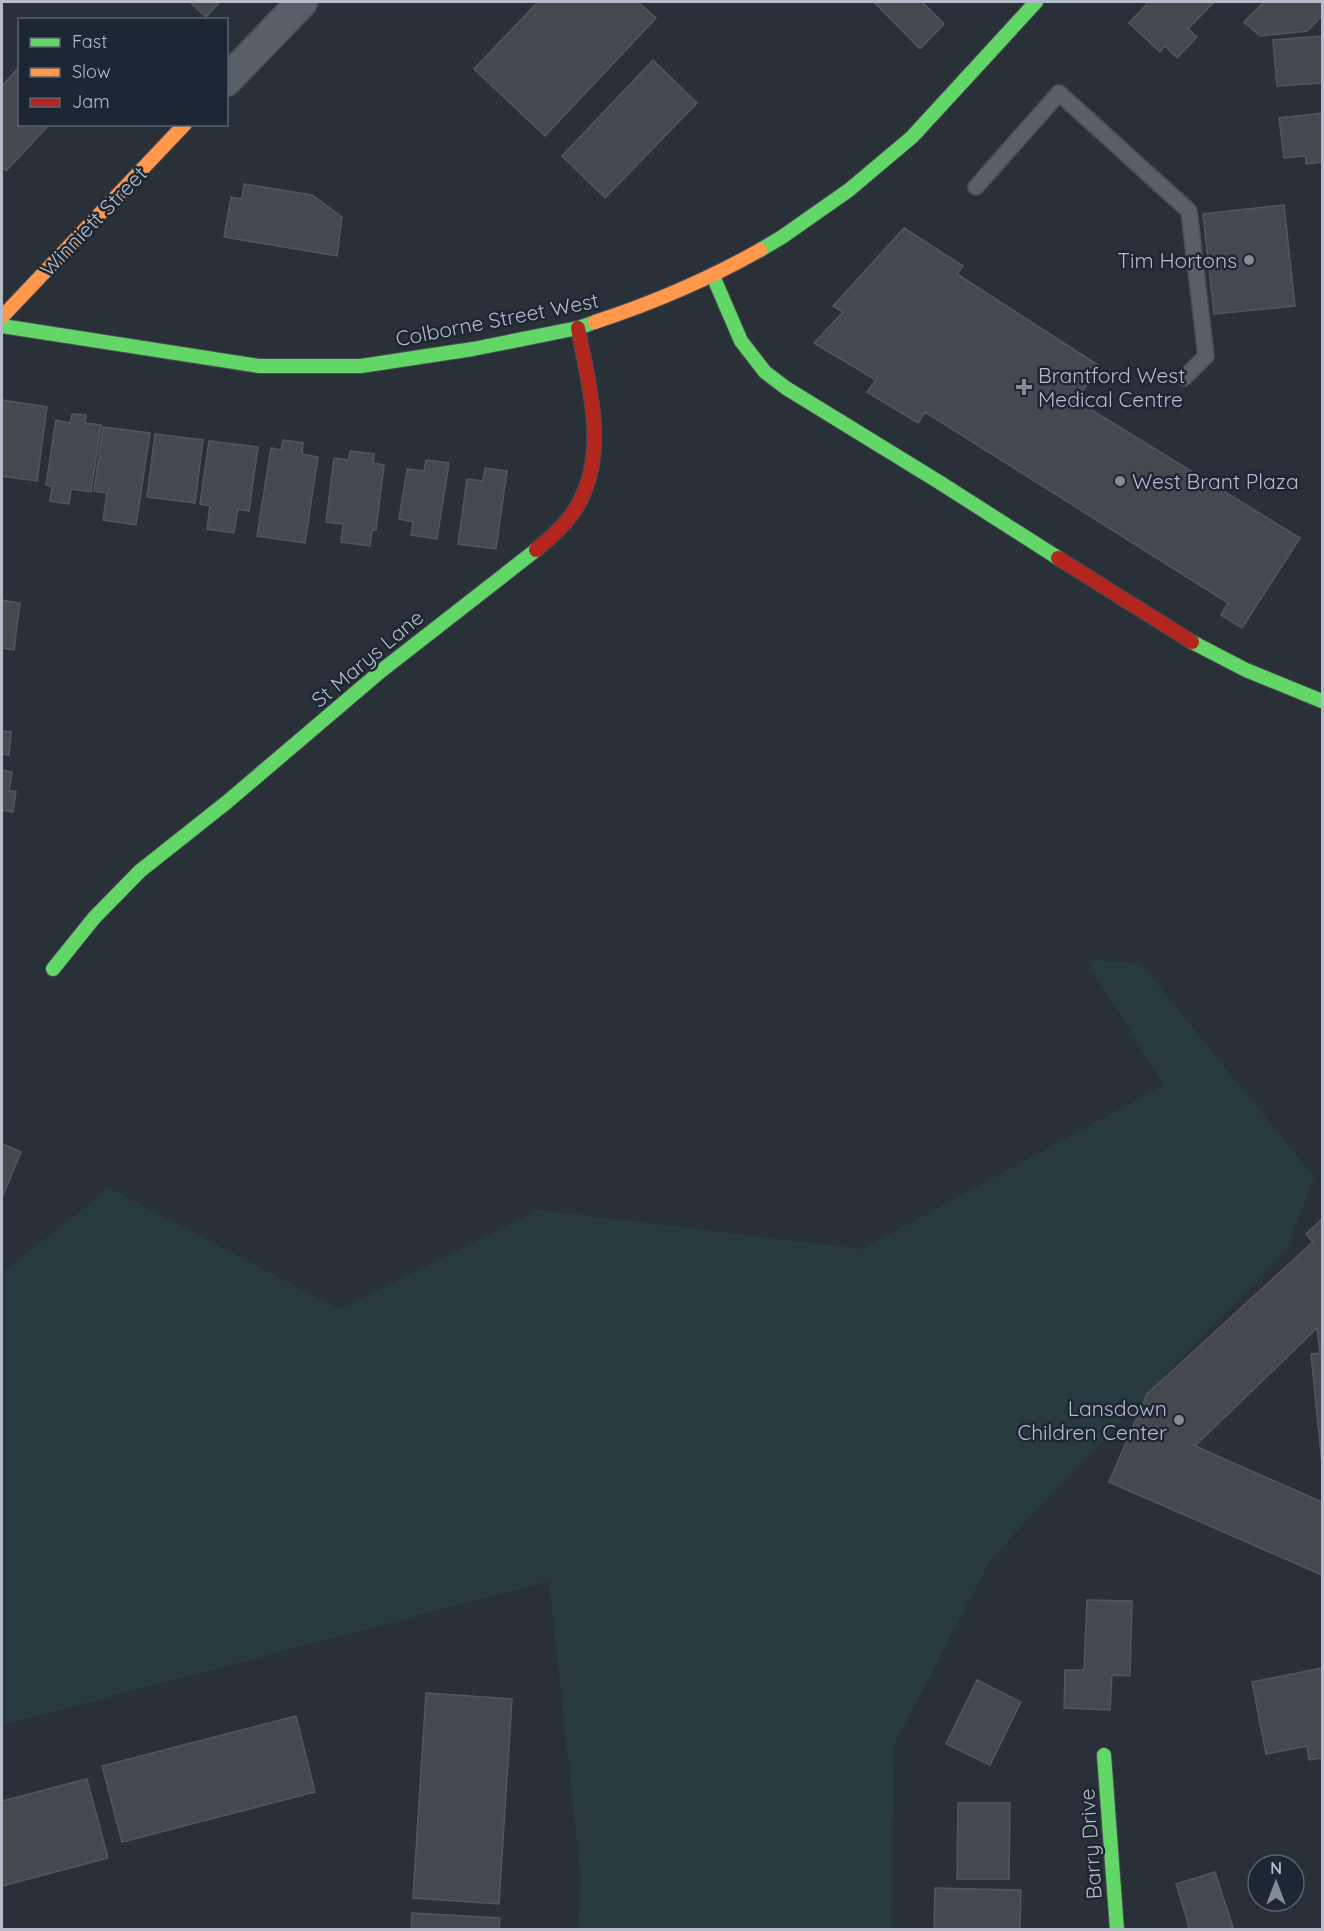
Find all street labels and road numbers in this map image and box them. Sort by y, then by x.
street label: Winniett Street [34,161,152,281]
street label: Colborne Street West [393,287,601,351]
street label: St Marys Lane [306,604,428,712]
street label: Barry Drive [1073,1788,1107,1900]

